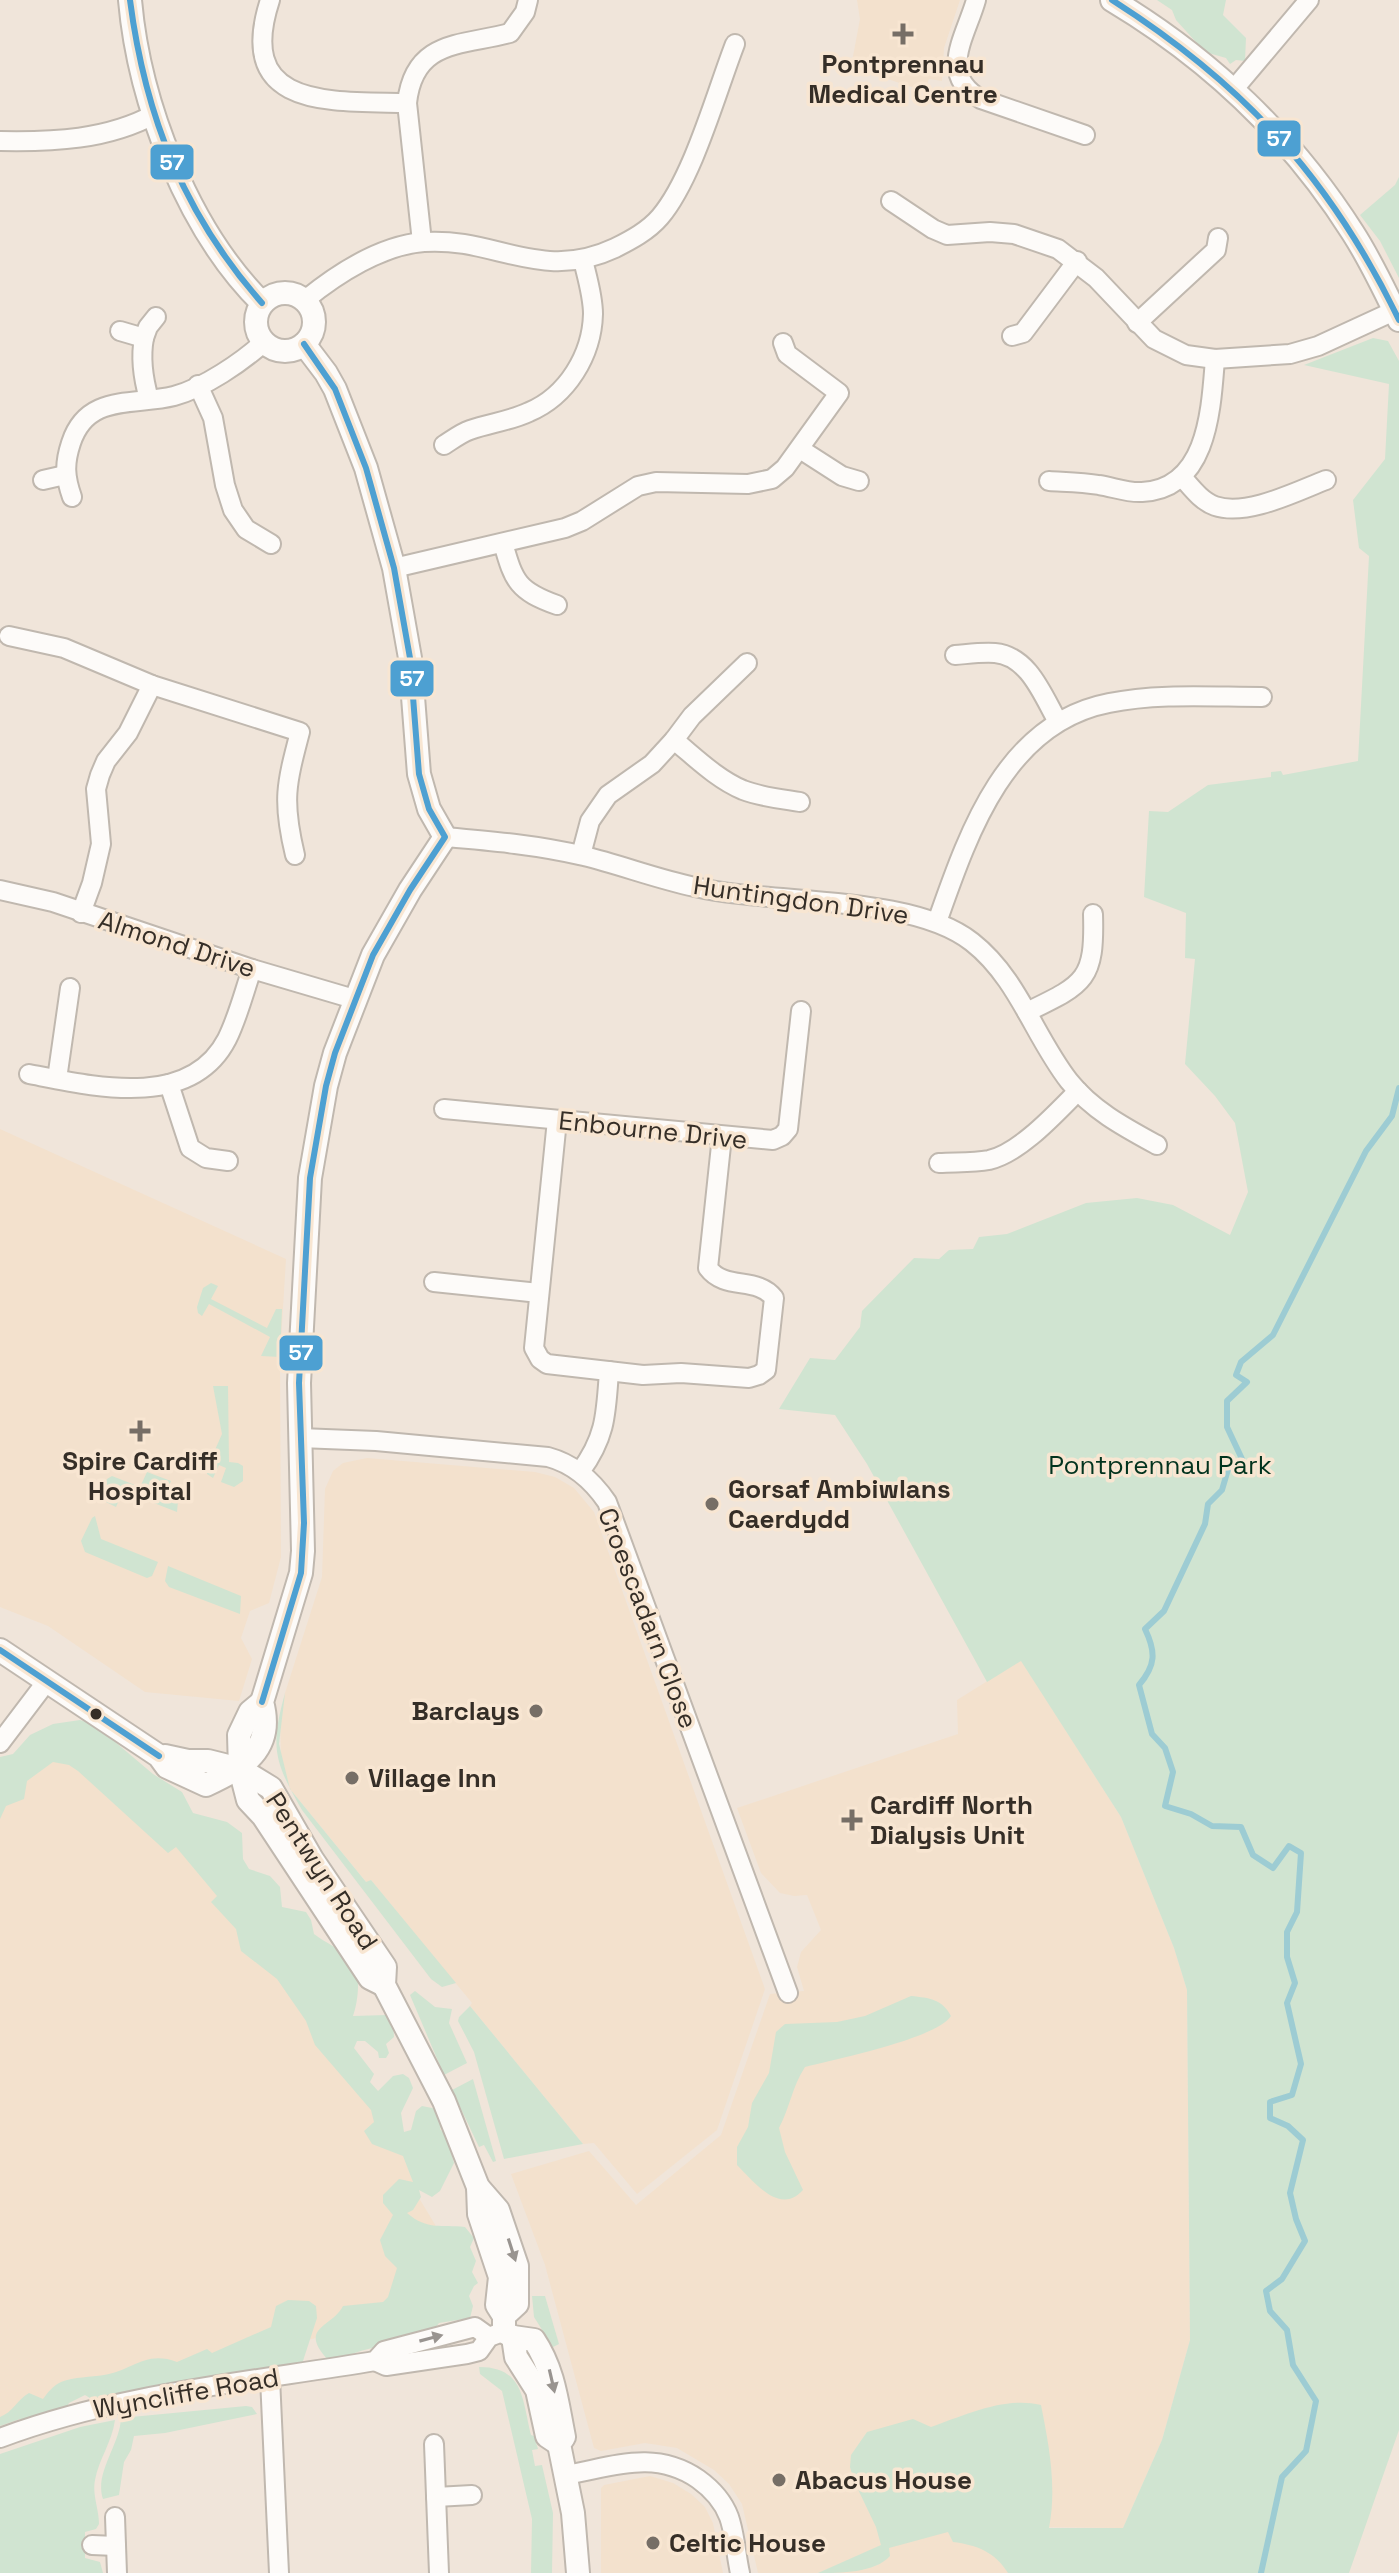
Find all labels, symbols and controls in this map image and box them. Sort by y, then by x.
marker: Pontprennau Medical Centre [892,23,914,45]
place label: Pontprennau Medical Centre [808,47,998,111]
line badge: 57 [1256,119,1302,158]
text: 57 [1266,124,1292,152]
line badge: 57 [149,143,195,181]
text: 57 [159,148,185,176]
line badge: 57 [389,659,435,698]
text: 57 [399,664,425,692]
street label: Huntingdon Drive [691,868,911,932]
street label: Almond Drive [94,903,260,985]
street label: Enbourne Drive [557,1103,749,1157]
line badge: 57 [278,1334,324,1372]
text: 57 [288,1338,314,1366]
marker: Spire Cardiff Hospital [129,1420,151,1442]
place label: Spire Cardiff Hospital [62,1444,218,1508]
park label: Pontprennau Park [1048,1448,1272,1482]
place label: Gorsaf Ambiwlans Caerdydd [728,1472,951,1536]
marker: Gorsaf Ambiwlans Caerdydd [703,1495,721,1513]
street label: Croescadarn Close [590,1503,706,1733]
place label: Barclays [411,1694,520,1728]
marker: Barclays [527,1702,545,1720]
unlabelled marker [88,1706,104,1722]
place label: Village Inn [368,1761,497,1795]
marker: Village Inn [343,1769,361,1787]
street label: Pentwyn Road [258,1786,386,1956]
place label: Cardiff North Dialysis Unit [870,1788,1033,1852]
marker: Cardiff North Dialysis Unit [841,1809,863,1831]
one-way arrow [507,2239,519,2263]
one-way arrow [419,2332,444,2344]
street label: Wyncliffe Road [91,2360,281,2426]
one-way arrow [547,2369,559,2394]
place label: Abacus House [795,2463,972,2497]
marker: Abacus House [770,2471,788,2489]
place label: Celtic House [669,2526,826,2560]
marker: Celtic House [644,2534,662,2552]

